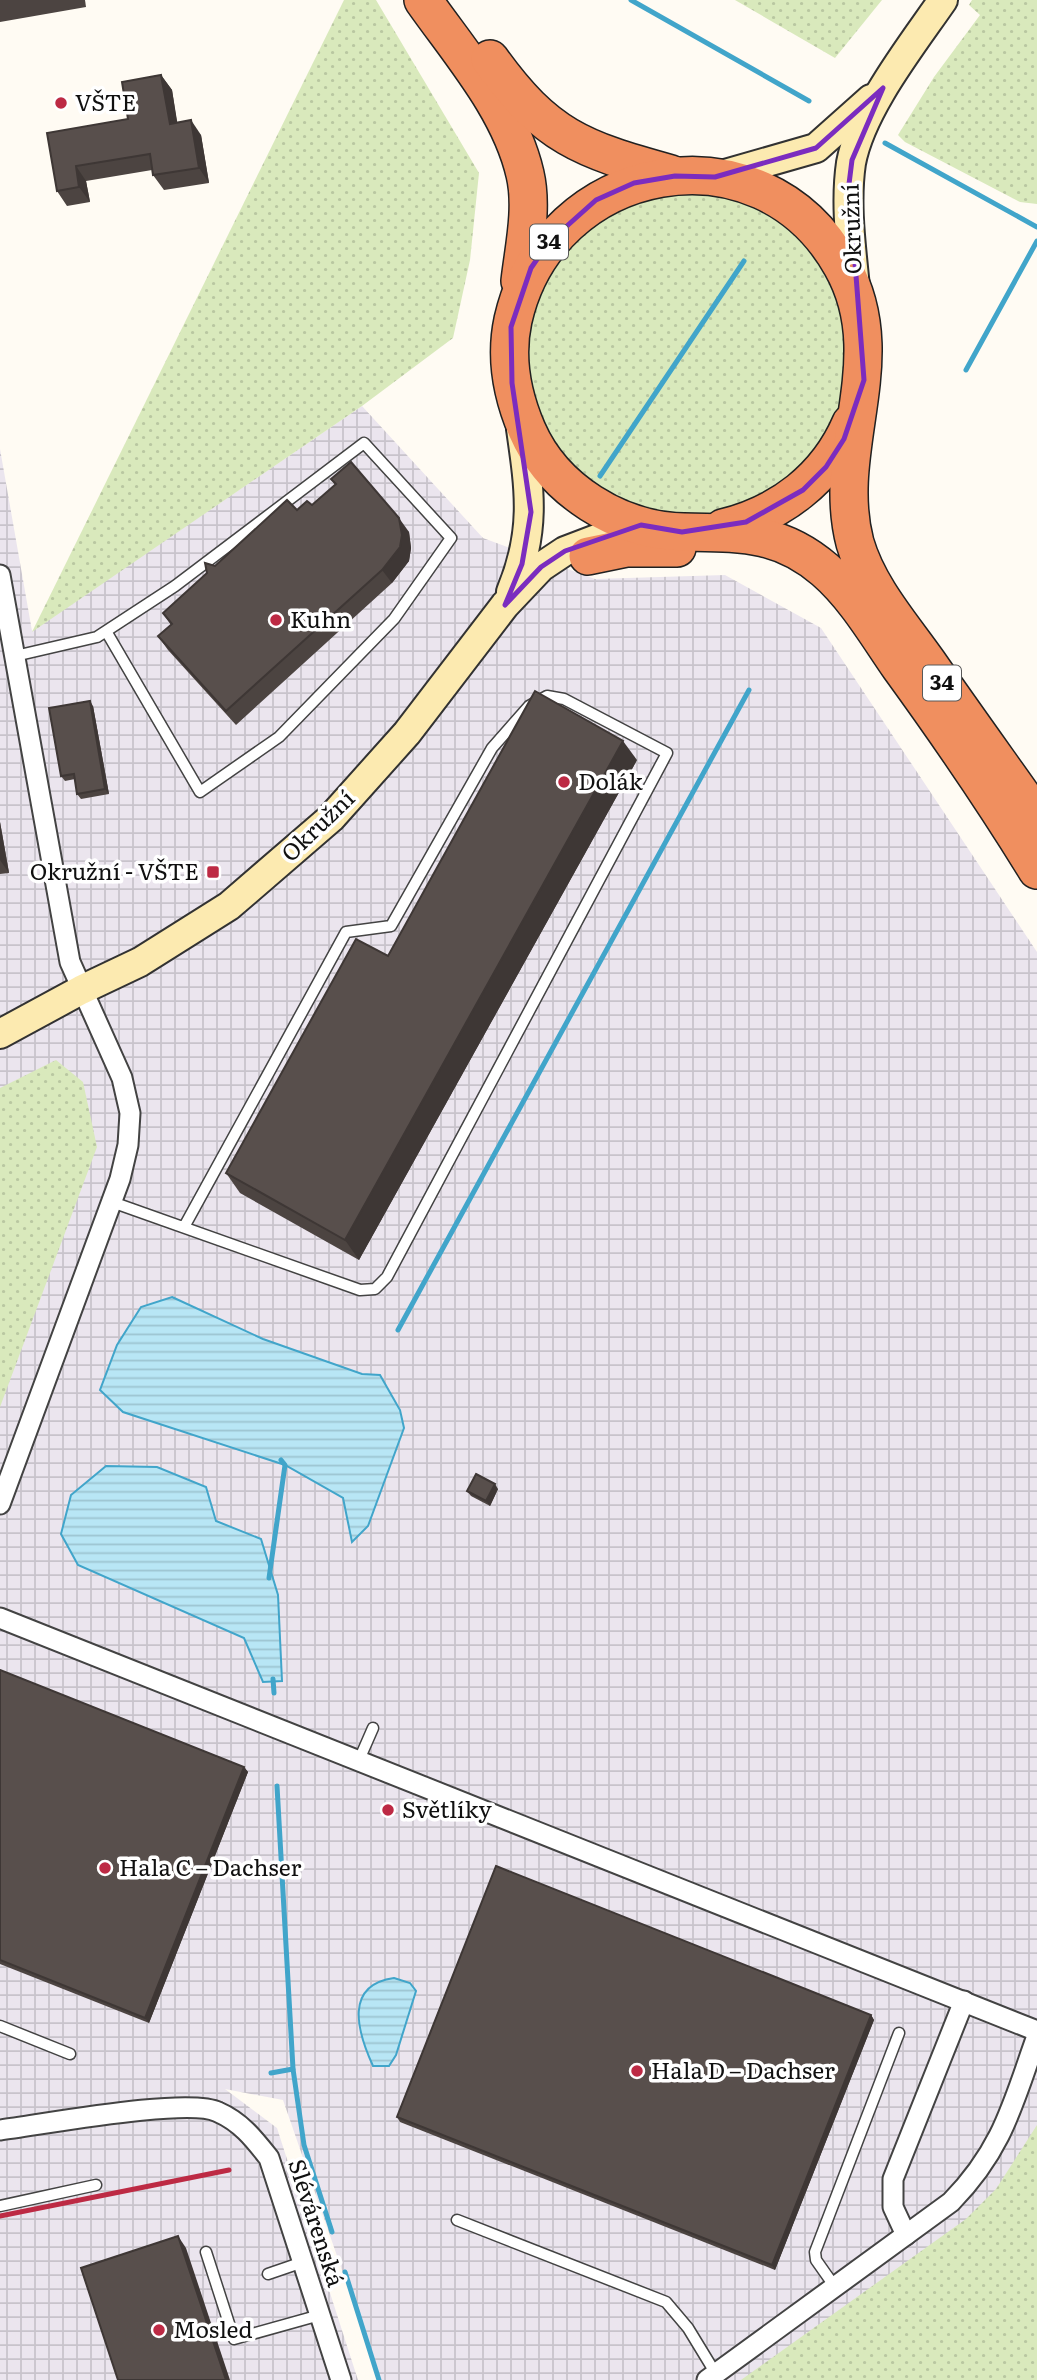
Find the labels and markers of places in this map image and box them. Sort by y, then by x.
place label: VŠTE [75,84,136,118]
marker: VŠTE [53,95,69,111]
place label: Kuhn [290,601,351,635]
marker: Kuhn [268,612,284,628]
place label: Dolák [578,763,644,797]
marker: Dolák [556,774,572,790]
place label: Okružní - VŠTE [30,853,199,887]
marker: Okružní - VŠTE [205,864,221,880]
place label: Světlíky [402,1791,492,1825]
marker: Světlíky [380,1802,396,1818]
place label: Hala C – Dachser [119,1849,301,1883]
marker: Hala C – Dachser [97,1860,113,1876]
place label: Hala D – Dachser [651,2052,835,2086]
marker: Hala D – Dachser [629,2063,645,2079]
place label: Mosled [173,2311,253,2345]
marker: Mosled [151,2322,167,2338]

